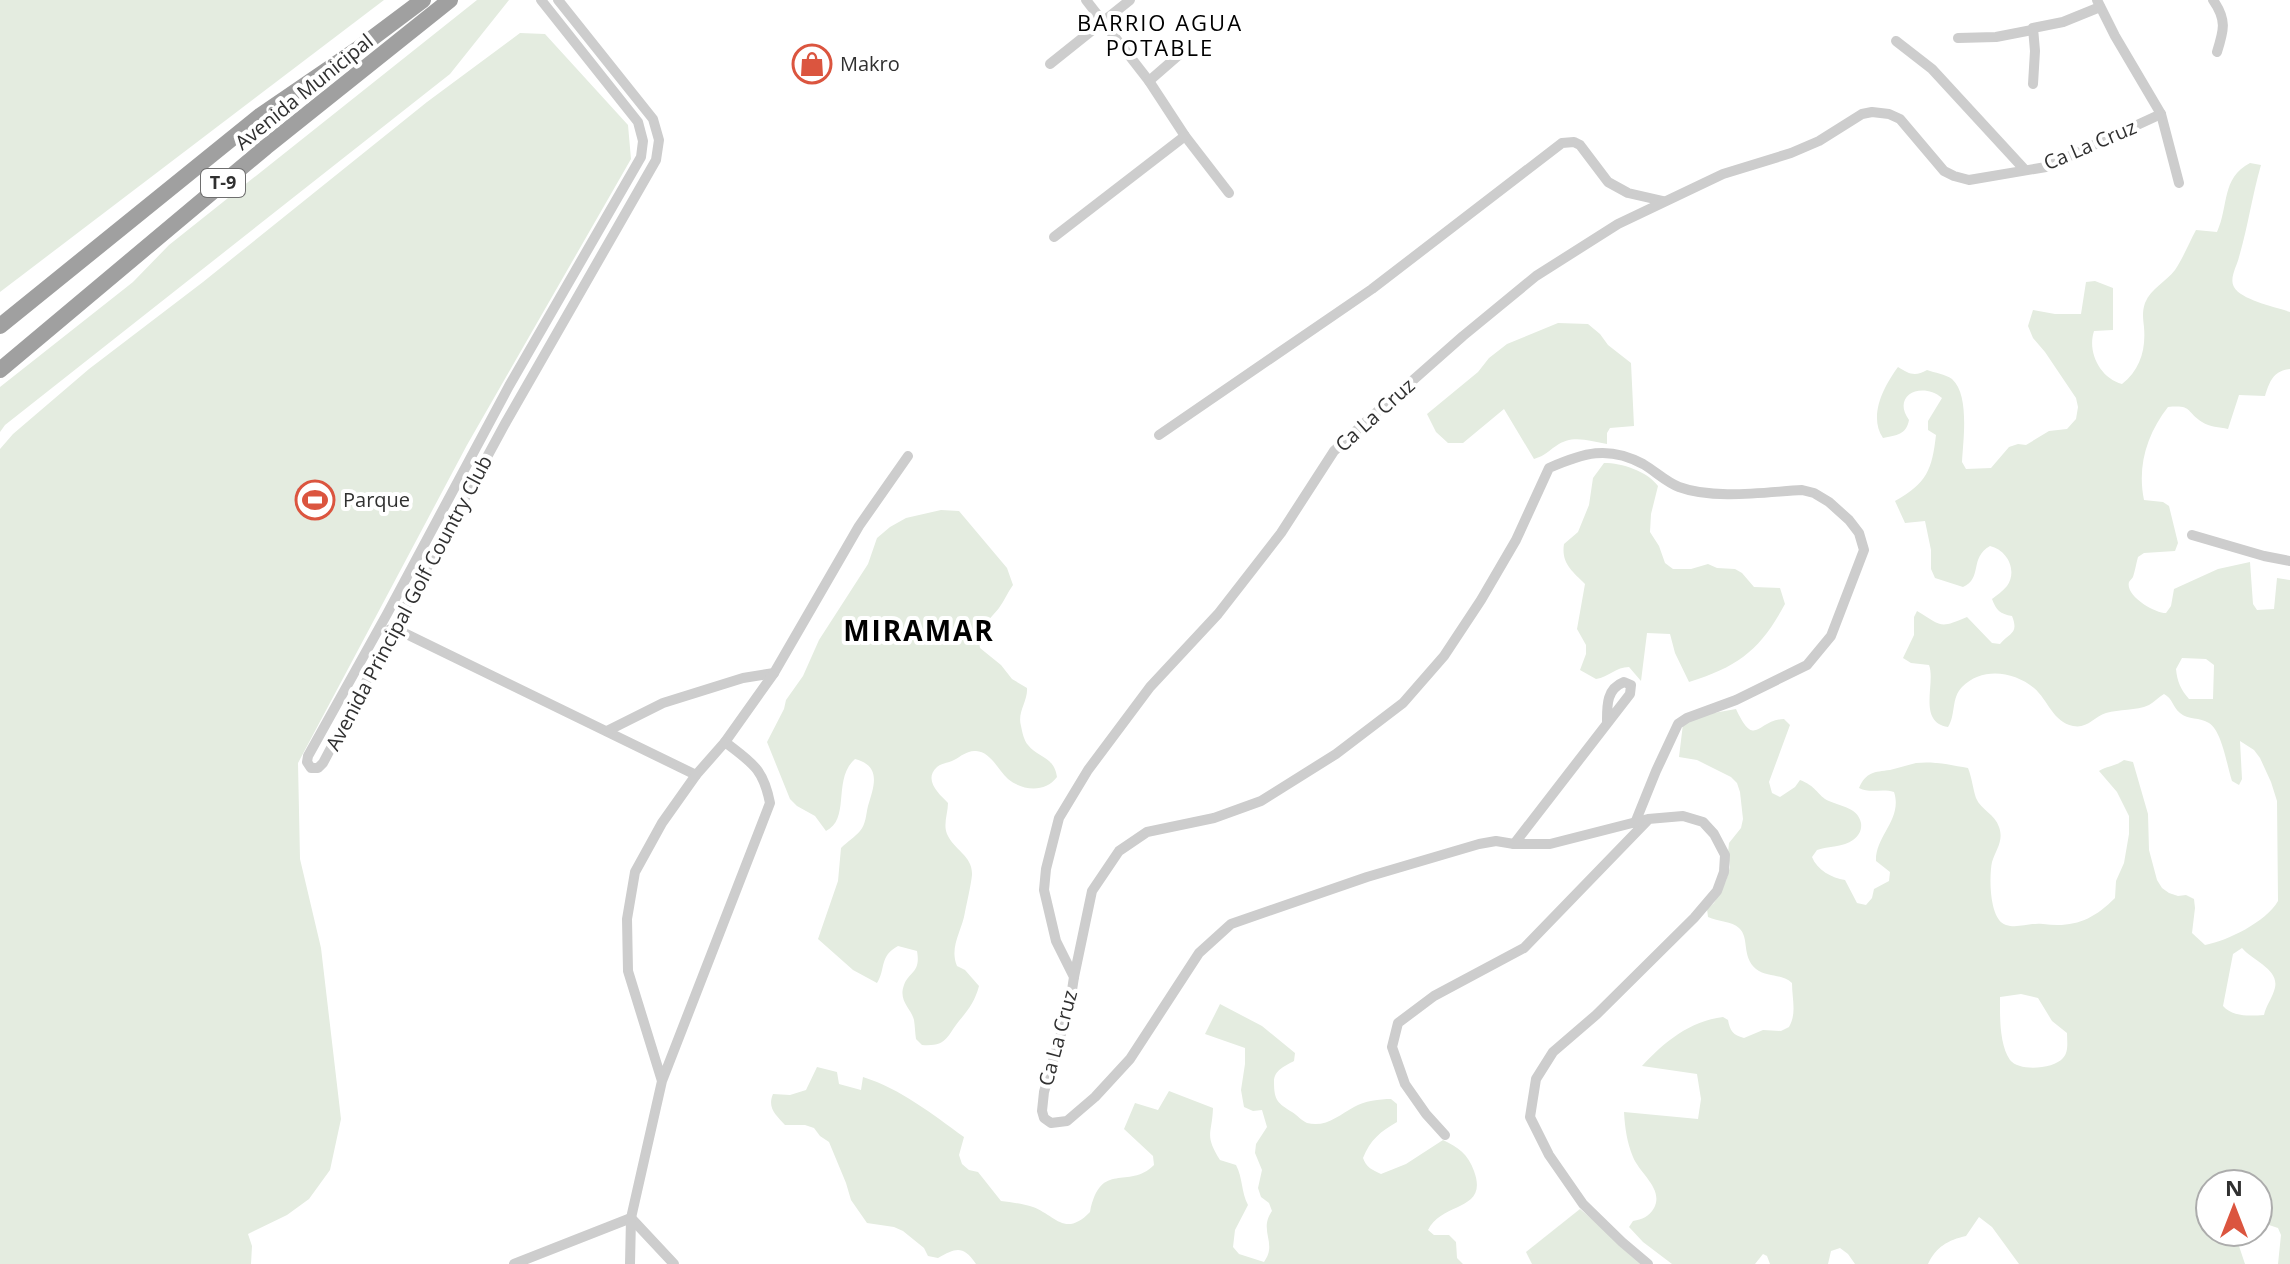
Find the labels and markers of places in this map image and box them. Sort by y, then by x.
shop icon: Makro [791,43,833,85]
place label: Makro [840,50,900,77]
sports icon: Parque [294,479,336,521]
place label: Parque [343,486,410,513]

